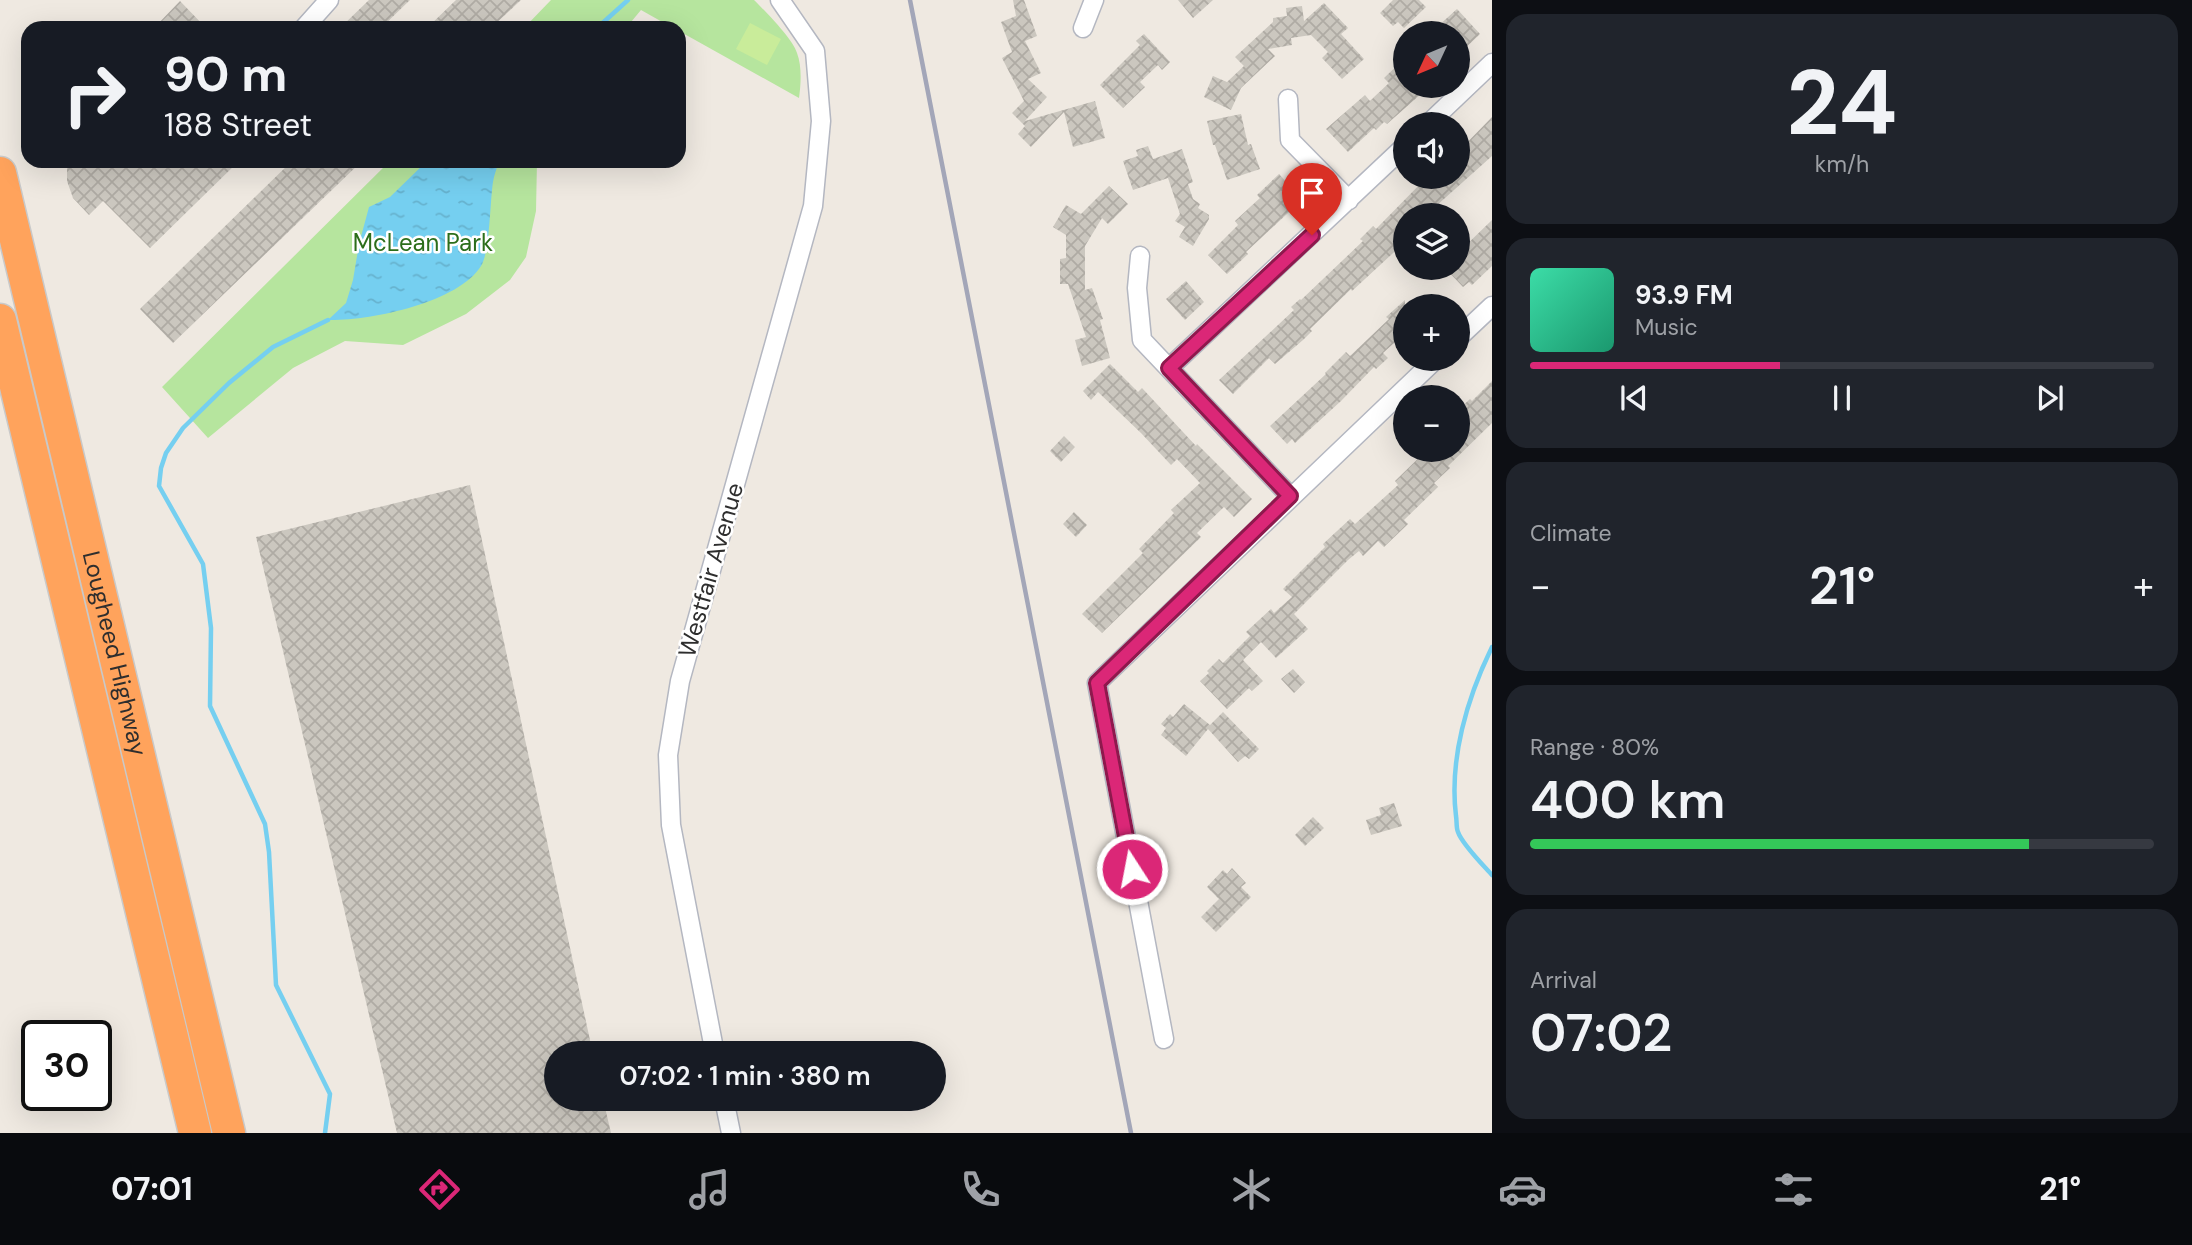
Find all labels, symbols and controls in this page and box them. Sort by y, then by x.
north arrow [1393,21,1470,98]
map controls [1393,21,1470,462]
text: 90 m [164,42,287,106]
text: 24 [1786,44,1898,162]
icon: right [49,49,140,140]
text: 188 Street [164,104,312,146]
button: sound [1393,112,1470,189]
text: km/h [1815,149,1869,179]
pin [1282,163,1342,235]
icon: arrive [1293,174,1331,212]
button: layers [1393,203,1470,280]
park label: McLean Park [353,227,493,258]
text: 93.9 FM [1635,278,1733,312]
button: + [1393,294,1470,371]
text: Music [1635,312,1698,342]
icon: previous [1615,379,1653,417]
icon: pause [1823,379,1861,417]
icon: next [2031,379,2069,417]
button: − [1393,385,1470,462]
street label: Westfair Avenue [671,479,750,661]
text: Climate [1530,518,1612,548]
street label: Lougheed Highway [76,548,154,759]
text: 21° [1809,552,1875,620]
text: − [1530,561,1551,611]
text: + [2133,561,2154,611]
text: Range · 80% [1530,732,1659,762]
text: 400 km [1530,766,1726,834]
position arrow [1095,832,1169,906]
text: Arrival [1530,965,1597,995]
text: 07:02 [1530,999,1672,1067]
speed limit sign: 30 [21,1020,112,1111]
text: 07:02 · 1 min · 380 m [619,1059,871,1093]
icon: directions [415,1165,464,1214]
icon: music [685,1165,734,1214]
icon: phone [956,1165,1005,1214]
icon: climate [1227,1165,1276,1214]
icon: car [1498,1165,1547,1214]
icon: filters [1769,1165,1818,1214]
text: 07:01 [111,1168,193,1210]
text: 21° [2039,1168,2081,1210]

